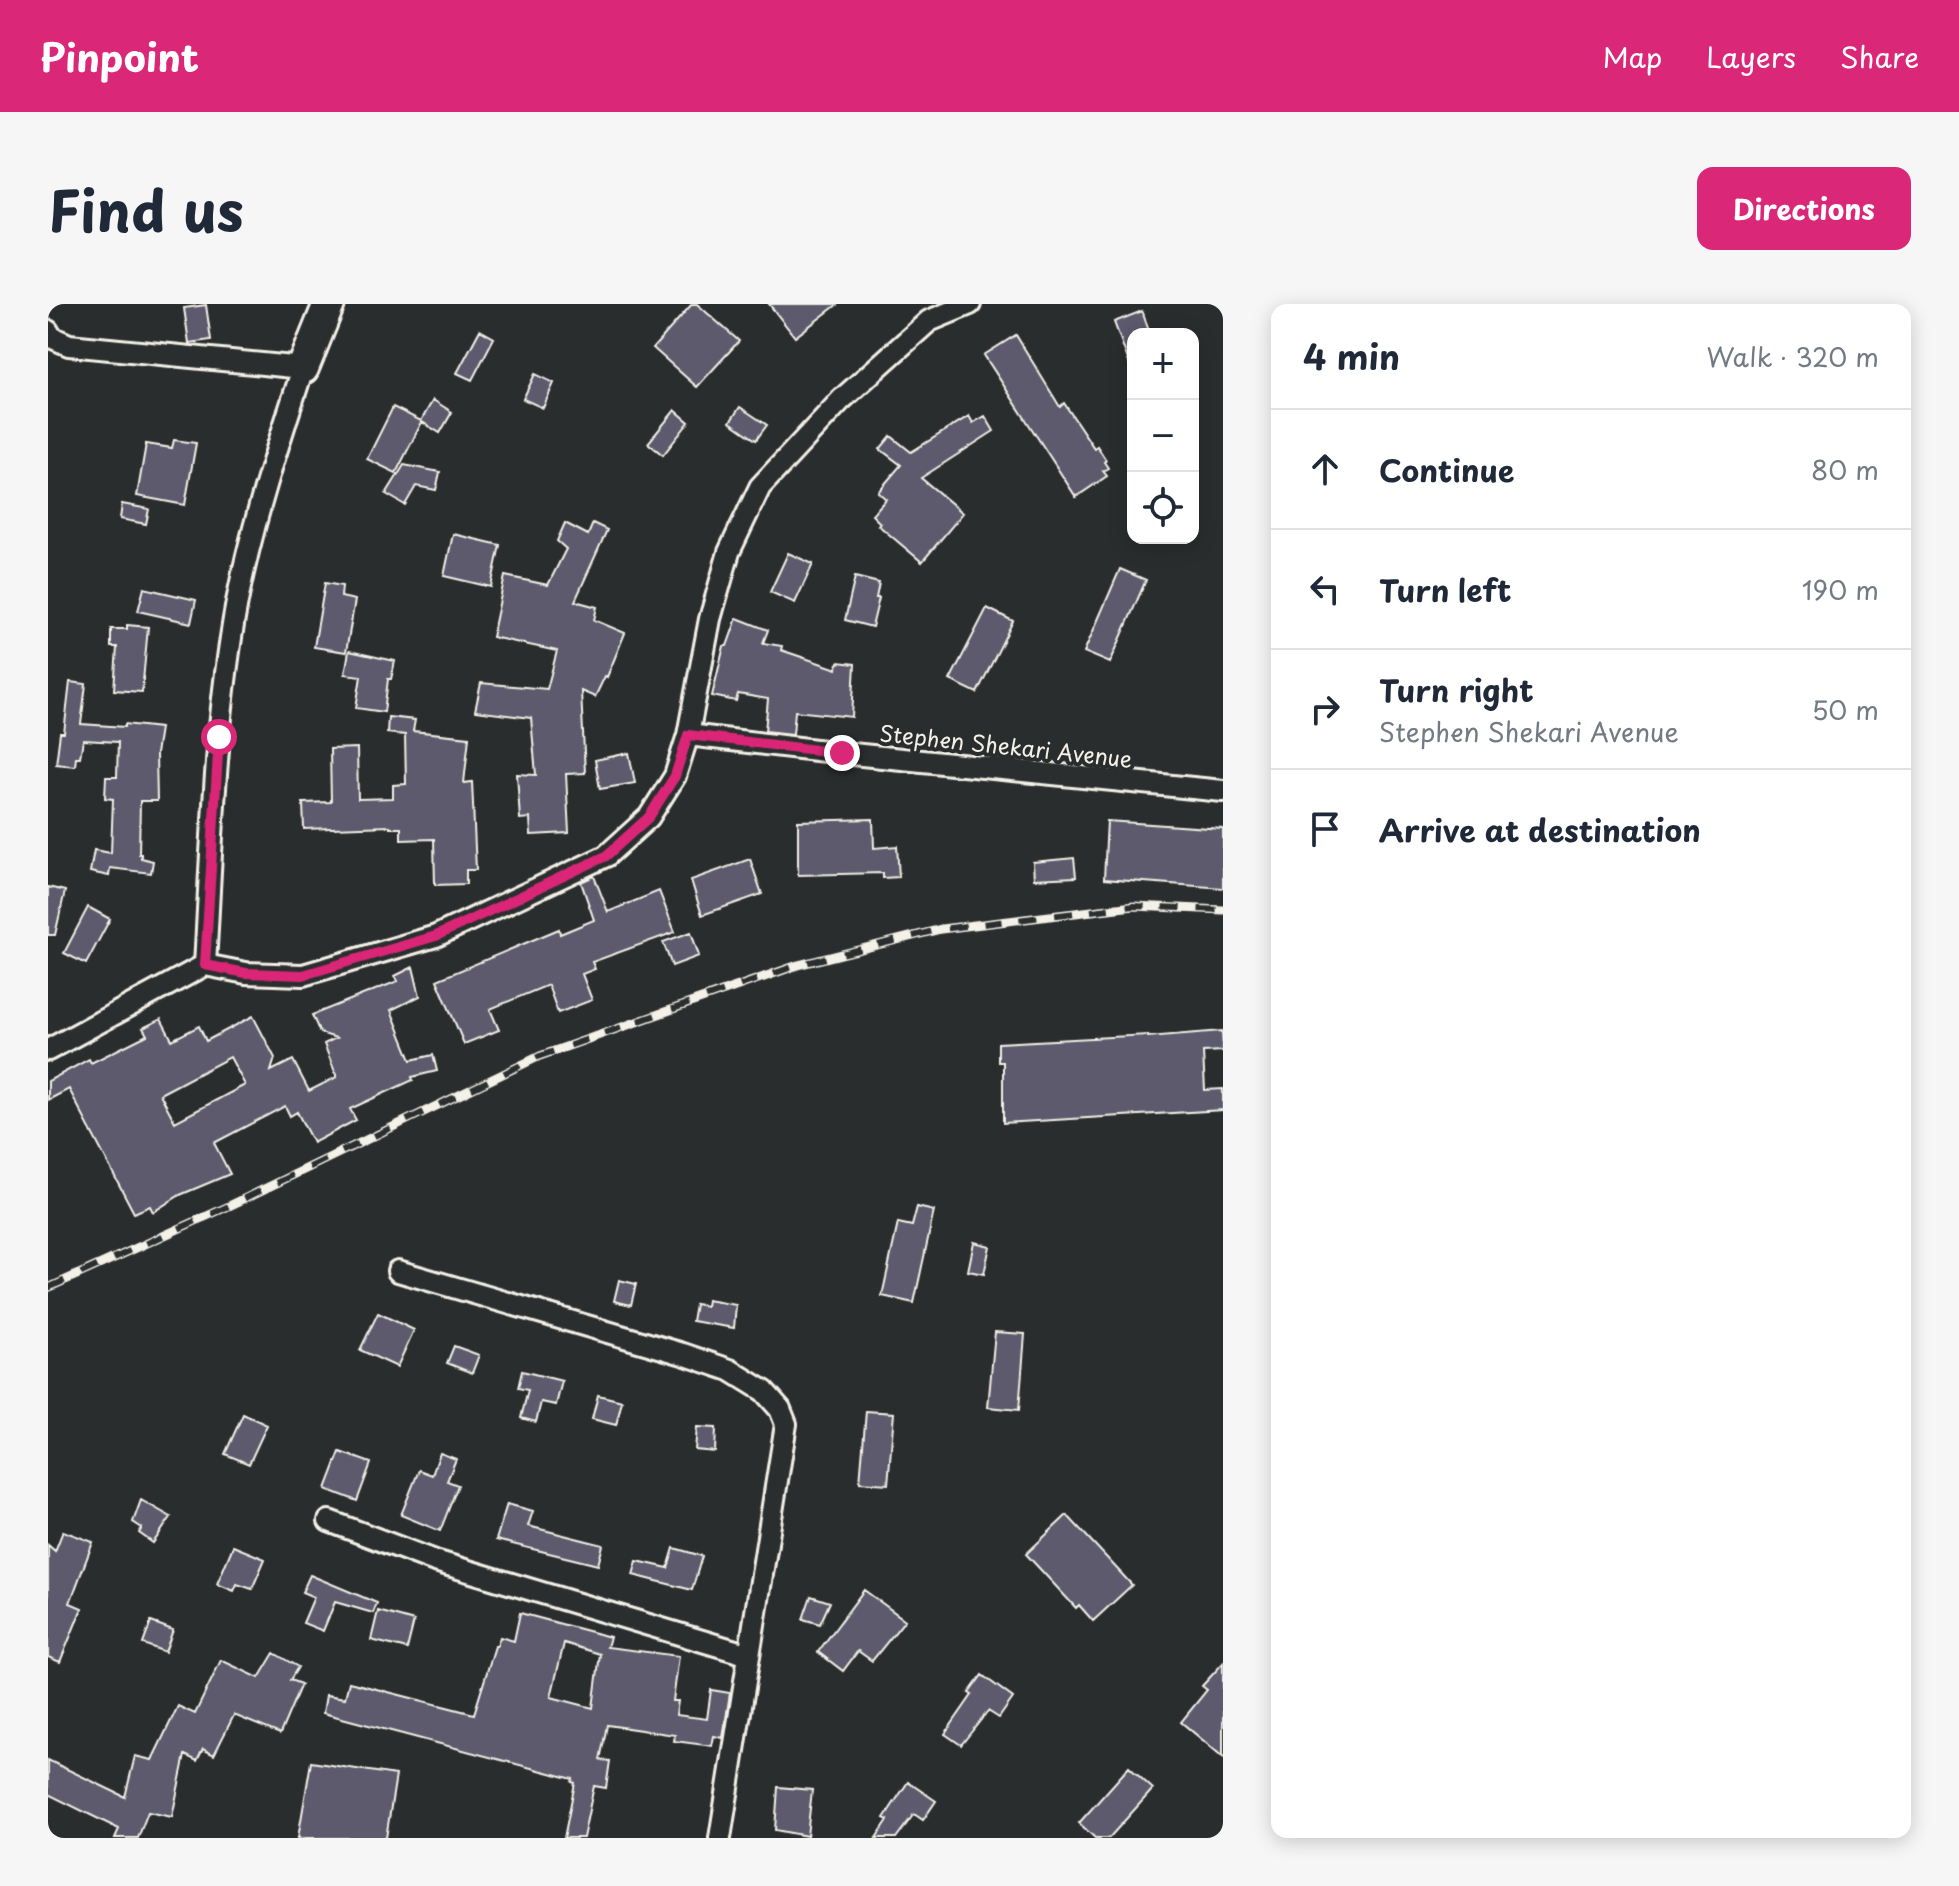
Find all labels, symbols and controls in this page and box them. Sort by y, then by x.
text: Pinpoint [40,28,199,85]
text: Map [1602,35,1662,78]
text: Layers [1706,35,1796,78]
text: Share [1840,35,1919,78]
text: Find us [48,166,244,251]
button: Directions [1697,167,1911,250]
map controls [1127,328,1199,544]
button: + [1127,328,1199,400]
text: 4 min [1303,330,1400,382]
text: Walk · 320 m [1706,337,1879,376]
button: − [1127,400,1199,472]
icon: ahead [1303,447,1347,491]
text: Continue [1379,447,1514,492]
text: 80 m [1811,450,1879,489]
button: locate [1127,472,1199,544]
icon: left [1303,567,1347,611]
text: Turn left [1379,567,1511,612]
text: 190 m [1802,570,1879,609]
text: Turn right [1379,667,1534,712]
icon: right [1303,687,1347,731]
text: 50 m [1812,690,1879,729]
text: Stephen Shekari Avenue [1379,712,1679,751]
street label: Stephen Shekari Avenue [878,715,1134,775]
route start [201,719,237,755]
route end [824,735,860,771]
icon: arrive [1303,807,1347,851]
text: Arrive at destination [1379,807,1701,852]

